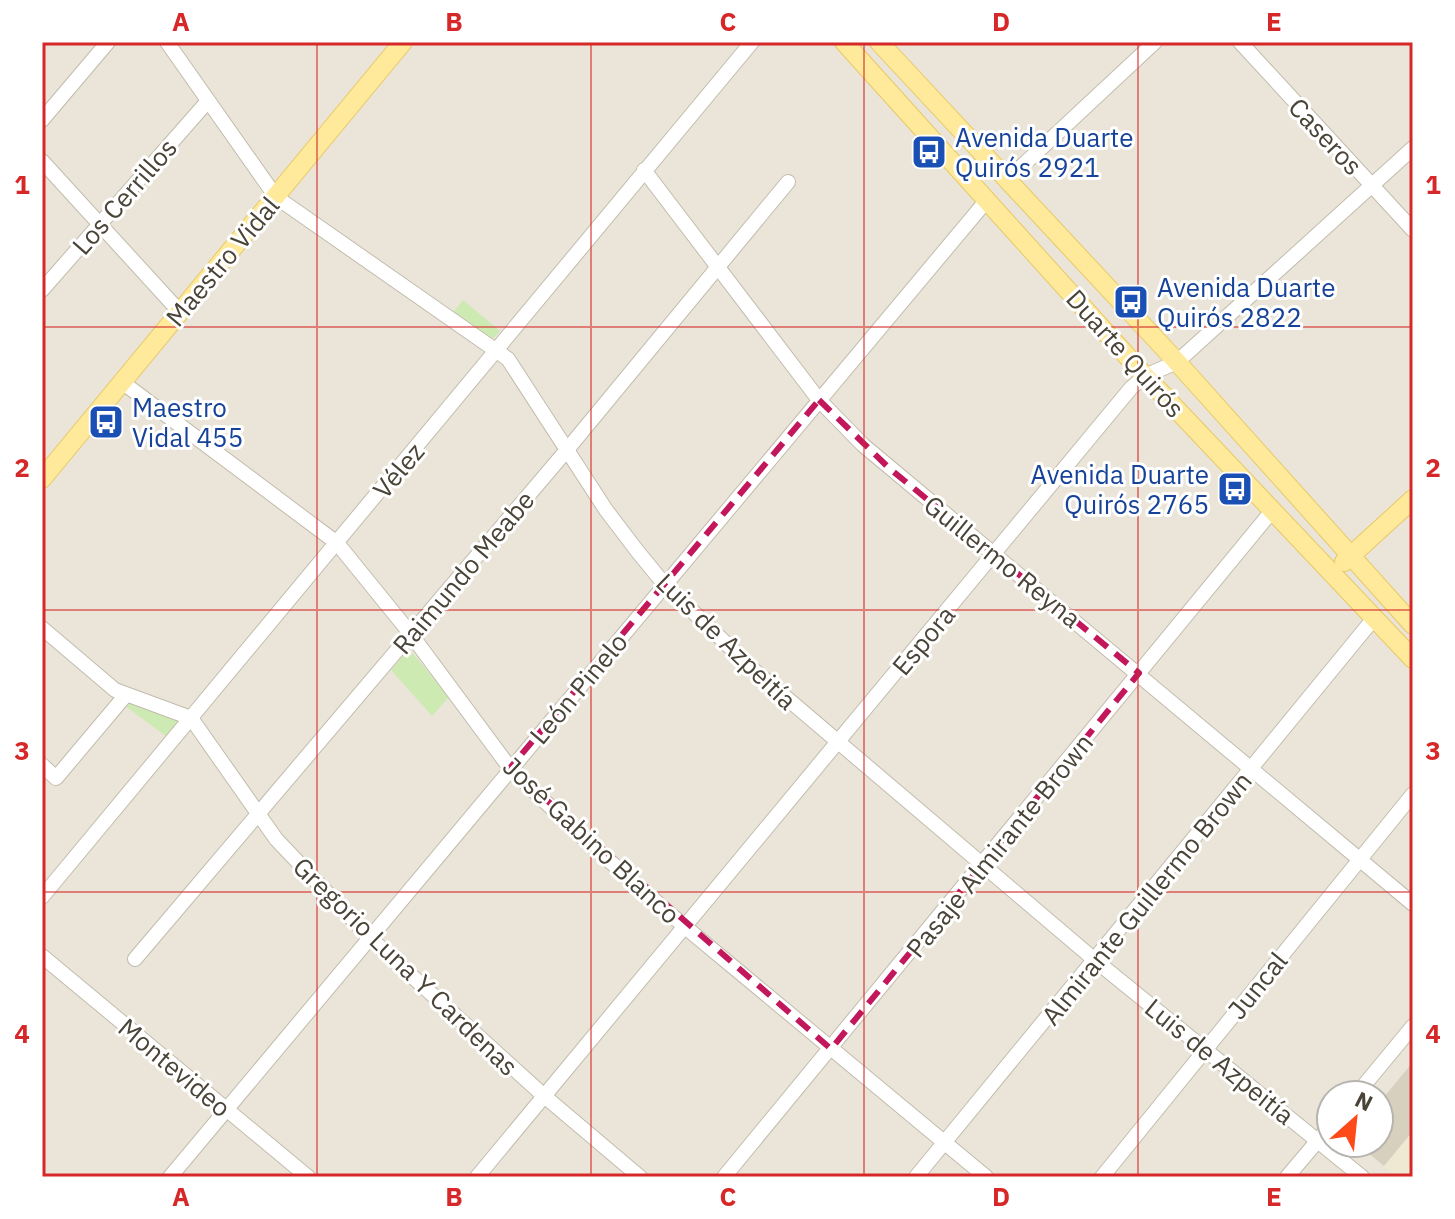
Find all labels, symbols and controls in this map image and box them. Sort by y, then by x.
text: A [172,4,190,38]
text: B [445,4,463,38]
text: C [720,4,737,38]
text: D [992,4,1010,38]
text: E [1266,4,1282,38]
street label: Caseros [1282,90,1370,182]
place label: Avenida Duarte Quirós 2921 [955,120,1133,184]
street label: Los Cerrillos [64,131,184,261]
bus stop icon: Avenida Duarte Quirós 2921 [910,133,948,171]
text: 1 [14,167,30,201]
text: 1 [1425,167,1441,201]
street label: Maestro Vidal [158,189,286,333]
place label: Avenida Duarte Quirós 2822 [1157,270,1335,334]
street label: Duarte Quirós [1059,282,1193,424]
bus stop icon: Avenida Duarte Quirós 2822 [1112,283,1150,321]
place label: Maestro Vidal 455 [132,390,243,454]
bus stop icon: Maestro Vidal 455 [87,403,125,441]
street label: Vélez [365,435,431,505]
text: 2 [14,450,30,484]
text: 2 [1425,450,1441,484]
place label: Avenida Duarte Quirós 2765 [1031,457,1209,521]
bus stop icon: Avenida Duarte Quirós 2765 [1216,470,1254,508]
street label: Raimundo Meabe [385,483,541,661]
street label: Guillermo Reyna [917,487,1089,635]
street label: Luis de Azpeitía [649,565,805,717]
street label: Espora [884,598,962,682]
street label: León Pinelo [521,625,635,751]
street label: Pasaje Almirante Brown [898,726,1100,964]
text: 3 [14,733,30,767]
text: 3 [1425,733,1441,767]
street label: José Gabino Blanco [496,749,688,931]
street label: Almirante Guillermo Brown [1033,764,1259,1032]
street label: Gregorio Luna Y Cardenas [286,849,526,1083]
street label: Juncal [1220,944,1294,1026]
street label: Luis de Azpeitía [1138,990,1302,1132]
street label: Montevideo [112,1010,238,1124]
text: 4 [14,1016,30,1050]
text: 4 [1425,1016,1441,1050]
north arrow [1315,1079,1395,1159]
text: N [1351,1084,1378,1117]
text: A [172,1179,190,1213]
text: B [445,1179,463,1213]
text: C [720,1179,737,1213]
text: D [992,1179,1010,1213]
text: E [1266,1179,1282,1213]

